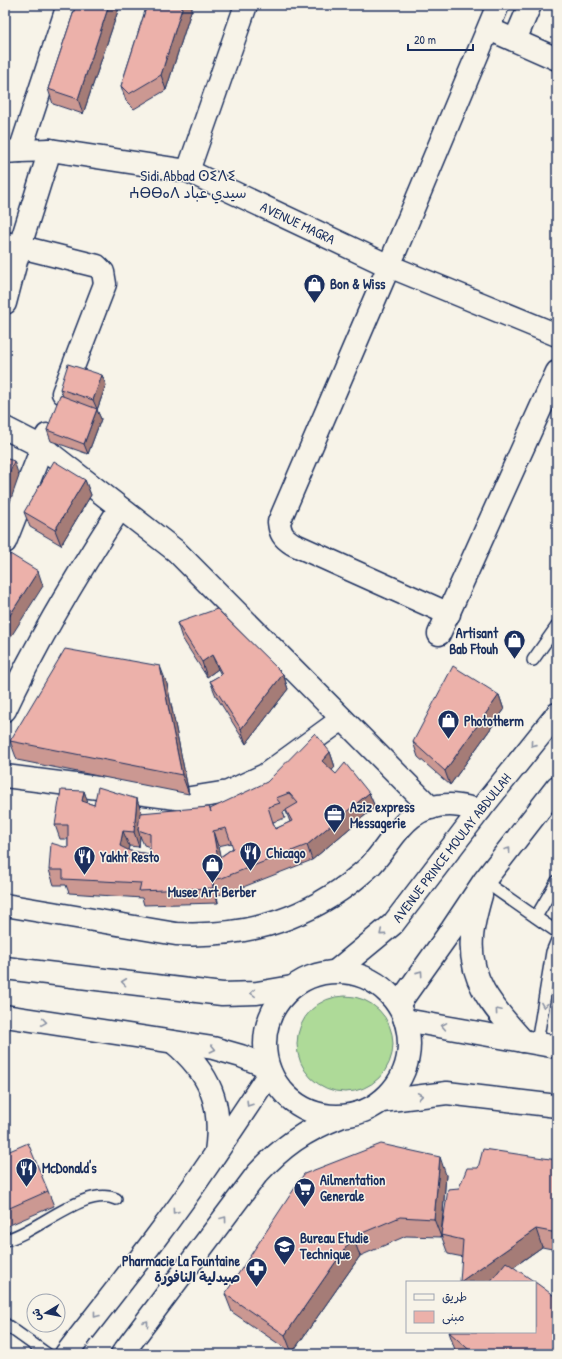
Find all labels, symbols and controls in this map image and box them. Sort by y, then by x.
scale bar [408,26,473,52]
text: 20 m [414,31,436,48]
district label: Sidi Abbad ⵙⵉⴷⵉ ⵄⴱⴱⴰⴷ سيدي عباد [129,165,247,204]
street label: AVENUE MAGRA [257,197,339,248]
shop icon: Bon & Wiss [301,271,327,304]
place label: Bon & Wiss [330,274,386,293]
place label: Artisant Bab Ftouh [449,623,499,658]
shop icon: Artisant Bab Ftouh [501,628,527,661]
shop icon: Phototherm [435,708,461,741]
place label: Phototherm [464,711,524,730]
one-way arrow [530,740,537,747]
street label: AVENUE PRINCE MOULAY ABDULLAH [388,769,515,926]
place label: Aziz express Messagerie [350,797,415,834]
office icon: Aziz express Messagerie [321,802,347,835]
restaurant icon: Chicago [237,840,263,873]
place label: Chicago [266,843,306,864]
restaurant icon: Yakht Resto [71,844,97,877]
place label: Yakht Resto [100,847,160,866]
one-way arrow [504,848,511,855]
shop icon: Musee Art Berber [199,851,225,884]
place label: Musee Art Berber [168,882,257,901]
one-way arrow [379,929,387,936]
one-way arrow [415,970,423,977]
one-way arrow [121,978,127,987]
one-way arrow [250,989,256,998]
one-way arrow [540,1002,548,1008]
one-way arrow [495,1009,502,1016]
one-way arrow [40,1017,47,1026]
one-way arrow [441,1022,447,1031]
one-way arrow [210,1044,217,1052]
one-way arrow [417,1092,423,1101]
one-way arrow [246,1100,254,1107]
restaurant icon: McDonald's [13,1155,39,1188]
place label: McDonald's [42,1158,97,1177]
place label: Ailmentation Generale [320,1170,385,1205]
supermarket icon: Ailmentation Generale [292,1175,318,1208]
one-way arrow [172,1207,180,1214]
one-way arrow [219,1216,226,1223]
place label: Bureau Etudie Technique [299,1228,369,1265]
school or university icon: Bureau Etudie Technique [272,1233,298,1266]
place label: Pharmacie La Fountaine صيدلية النافورة [122,1251,240,1287]
pharmacy icon: Pharmacie La Fountaine صيدلية النافورة [243,1256,269,1289]
legend [406,1281,536,1333]
text: طريق [442,1288,467,1305]
north arrow [26,1293,66,1333]
text: ش [28,1308,44,1322]
text: مبنى [442,1308,465,1325]
one-way arrow [94,1310,101,1317]
one-way arrow [141,1320,148,1327]

